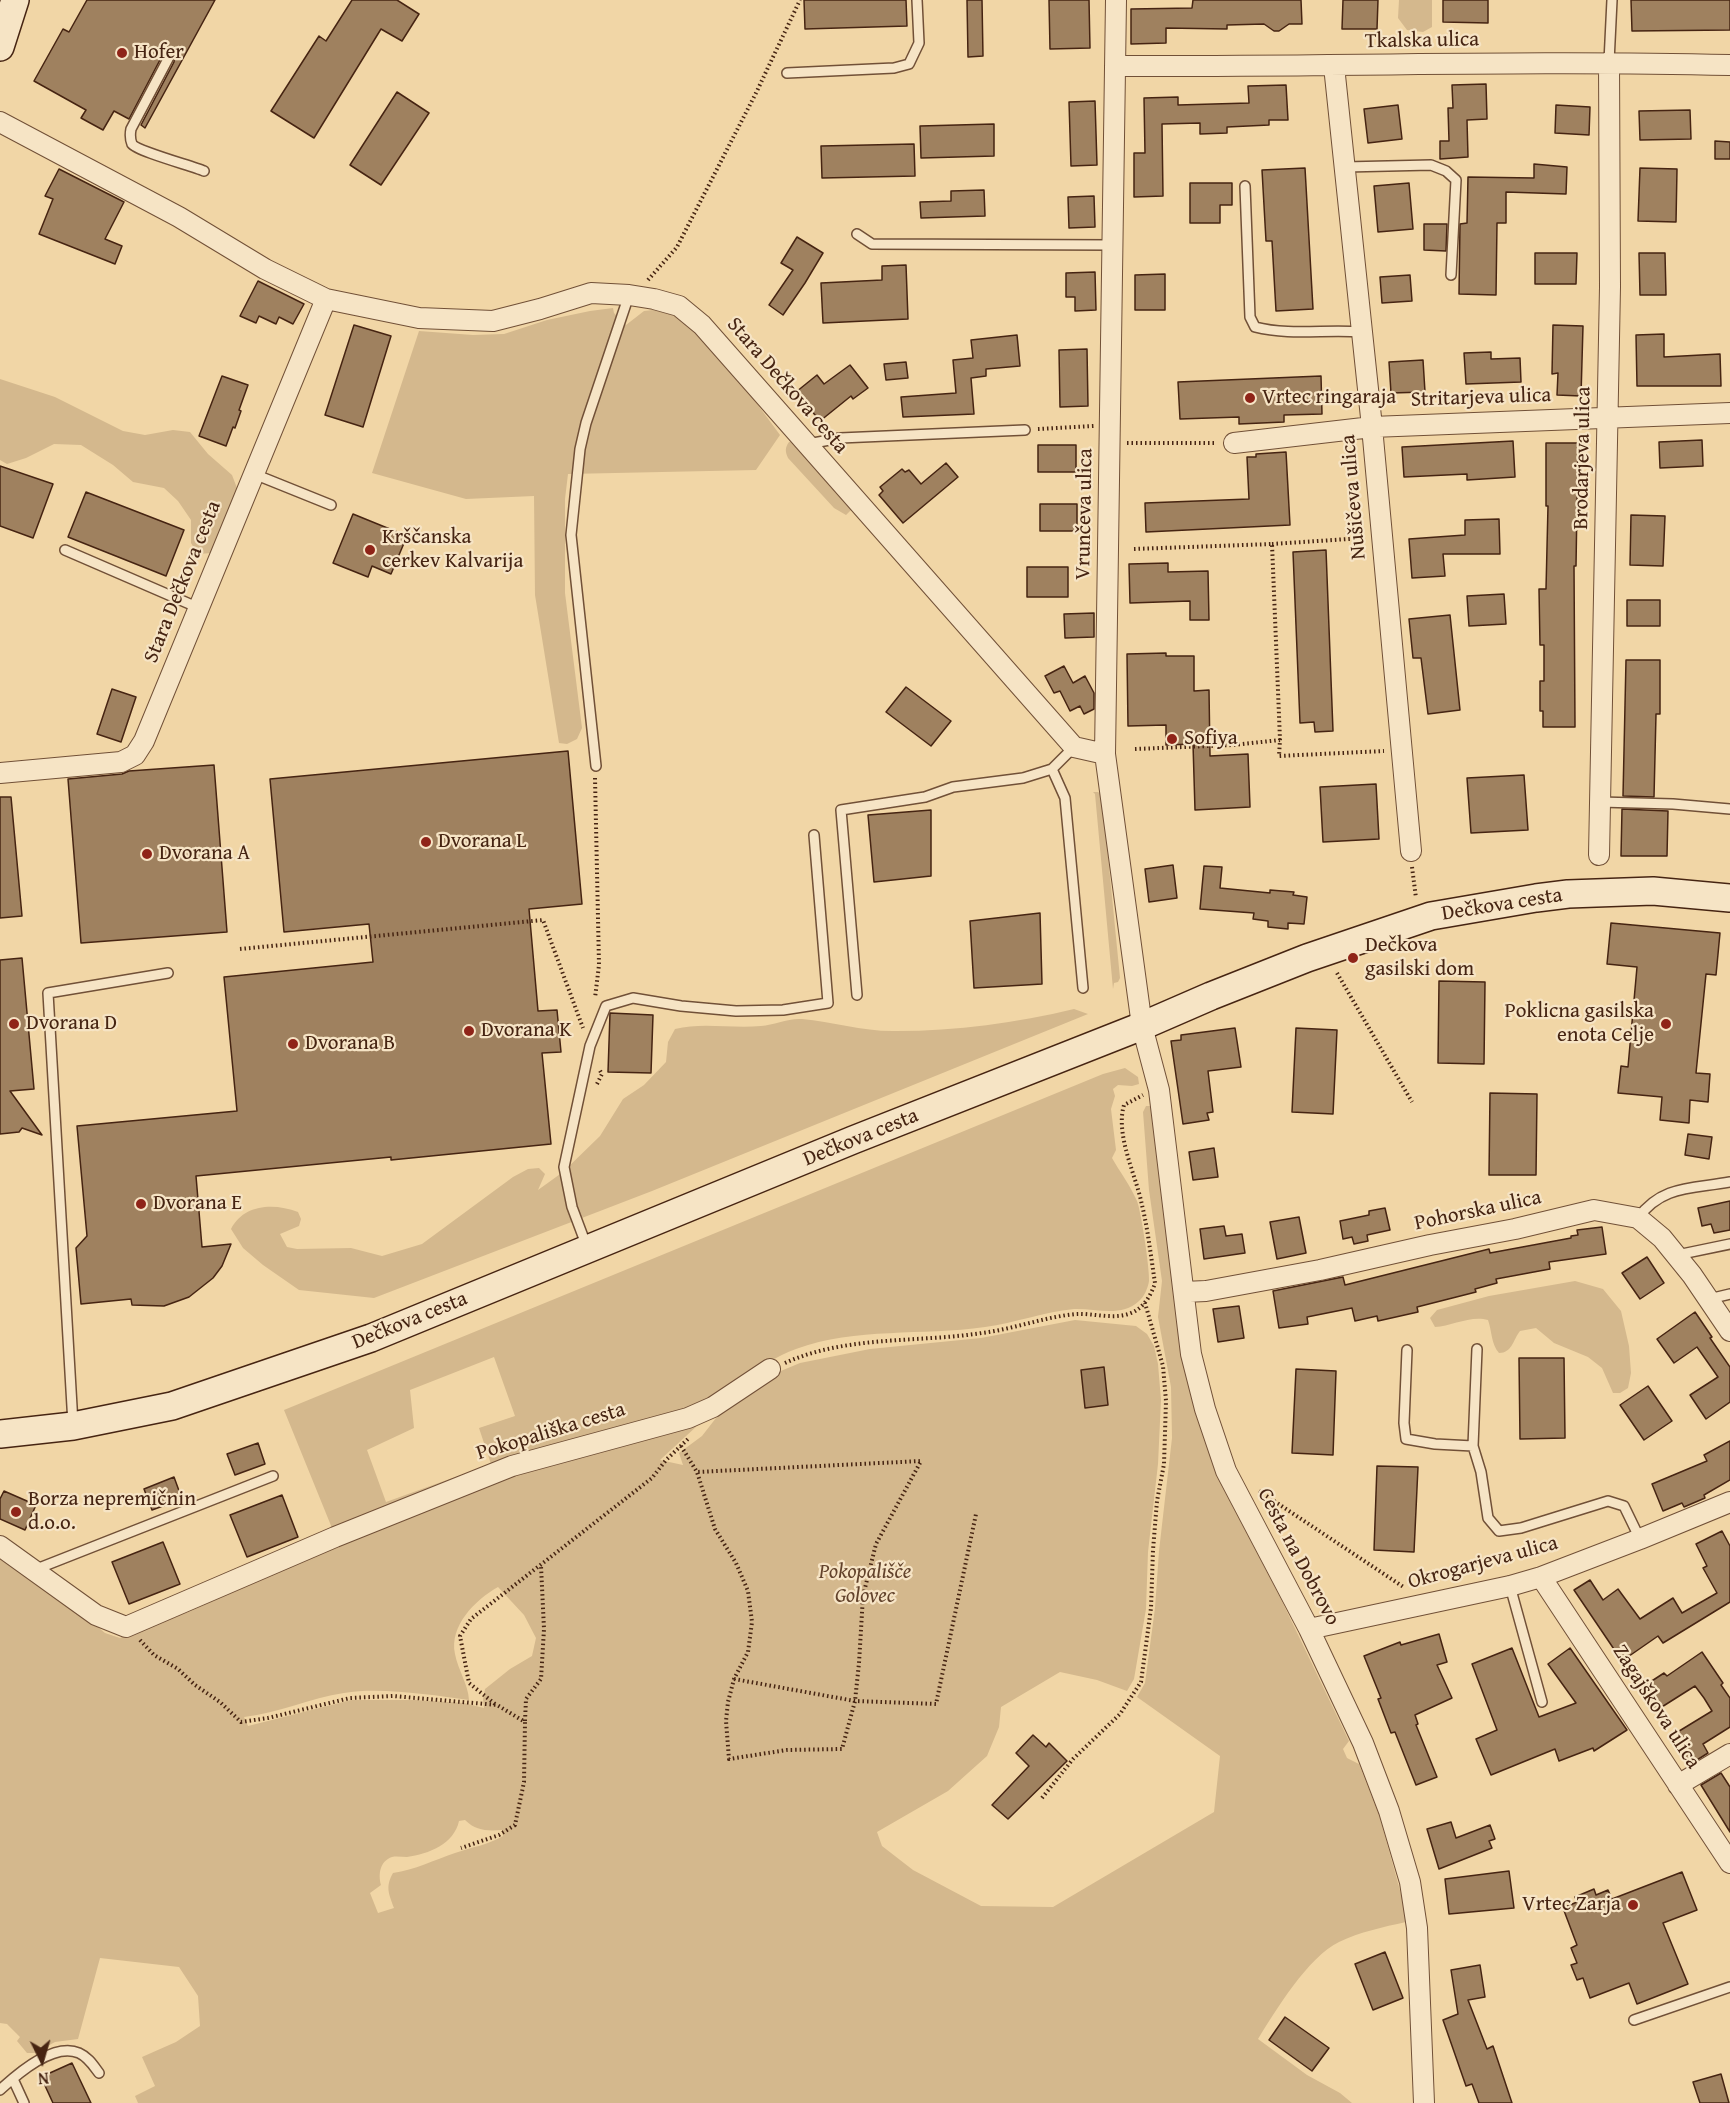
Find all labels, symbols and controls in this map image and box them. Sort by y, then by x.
street label: Tkalska ulica [1365,27,1479,55]
place label: Hofer [134,40,184,66]
marker: Hofer [115,46,129,60]
street label: Stara Dečkova cesta [721,313,853,459]
street label: Stritarjeva ulica [1410,383,1552,413]
place label: Vrtec ringaraja [1262,385,1396,411]
street label: Brodarjeva ulica [1569,386,1597,530]
marker: Vrtec ringaraja [1243,391,1257,405]
street label: Nušičeva ulica [1336,433,1372,561]
street label: Vrunčeva ulica [1071,448,1099,580]
street label: Stara Dečkova cesta [139,497,227,667]
place label: Krščanska cerkev Kalvarija [382,525,523,575]
marker: Krščanska cerkev Kalvarija [363,543,377,557]
place label: Sofiya [1184,726,1238,752]
marker: Sofiya [1165,732,1179,746]
place label: Dvorana L [438,829,526,855]
marker: Dvorana L [419,835,433,849]
place label: Dvorana A [159,841,250,867]
marker: Dvorana A [140,847,154,861]
street label: Dečkova cesta [1440,883,1564,927]
place label: Dečkova gasilski dom [1365,933,1474,983]
marker: Dečkova gasilski dom [1346,951,1360,965]
place label: Poklicna gasilska enota Celje [1504,999,1654,1049]
place label: Dvorana D [26,1011,117,1037]
marker: Dvorana D [7,1017,21,1031]
marker: Poklicna gasilska enota Celje [1659,1017,1673,1031]
place label: Dvorana K [481,1018,572,1044]
marker: Dvorana K [462,1024,476,1038]
place label: Dvorana B [305,1031,395,1057]
marker: Dvorana B [286,1037,300,1051]
street label: Dečkova cesta [800,1103,922,1173]
street label: Pohorska ulica [1412,1185,1544,1237]
place label: Dvorana E [153,1191,242,1217]
marker: Dvorana E [134,1197,148,1211]
street label: Dečkova cesta [349,1286,471,1356]
street label: Pokopališka cesta [473,1397,629,1467]
street label: Cesta na Dobrovo [1251,1484,1345,1630]
place label: Borza nepremičnin d.o.o. [28,1487,196,1537]
marker: Borza nepremičnin d.o.o. [9,1505,23,1519]
street label: Okrogarjeva ulica [1405,1531,1561,1595]
park label: Pokopališče Golovec [819,1560,911,1610]
street label: Zagajškova ulica [1607,1640,1705,1774]
place label: Vrtec Zarja [1522,1892,1621,1918]
marker: Vrtec Zarja [1626,1898,1640,1912]
north arrow [12,2031,72,2091]
text: N [37,2067,50,2091]

